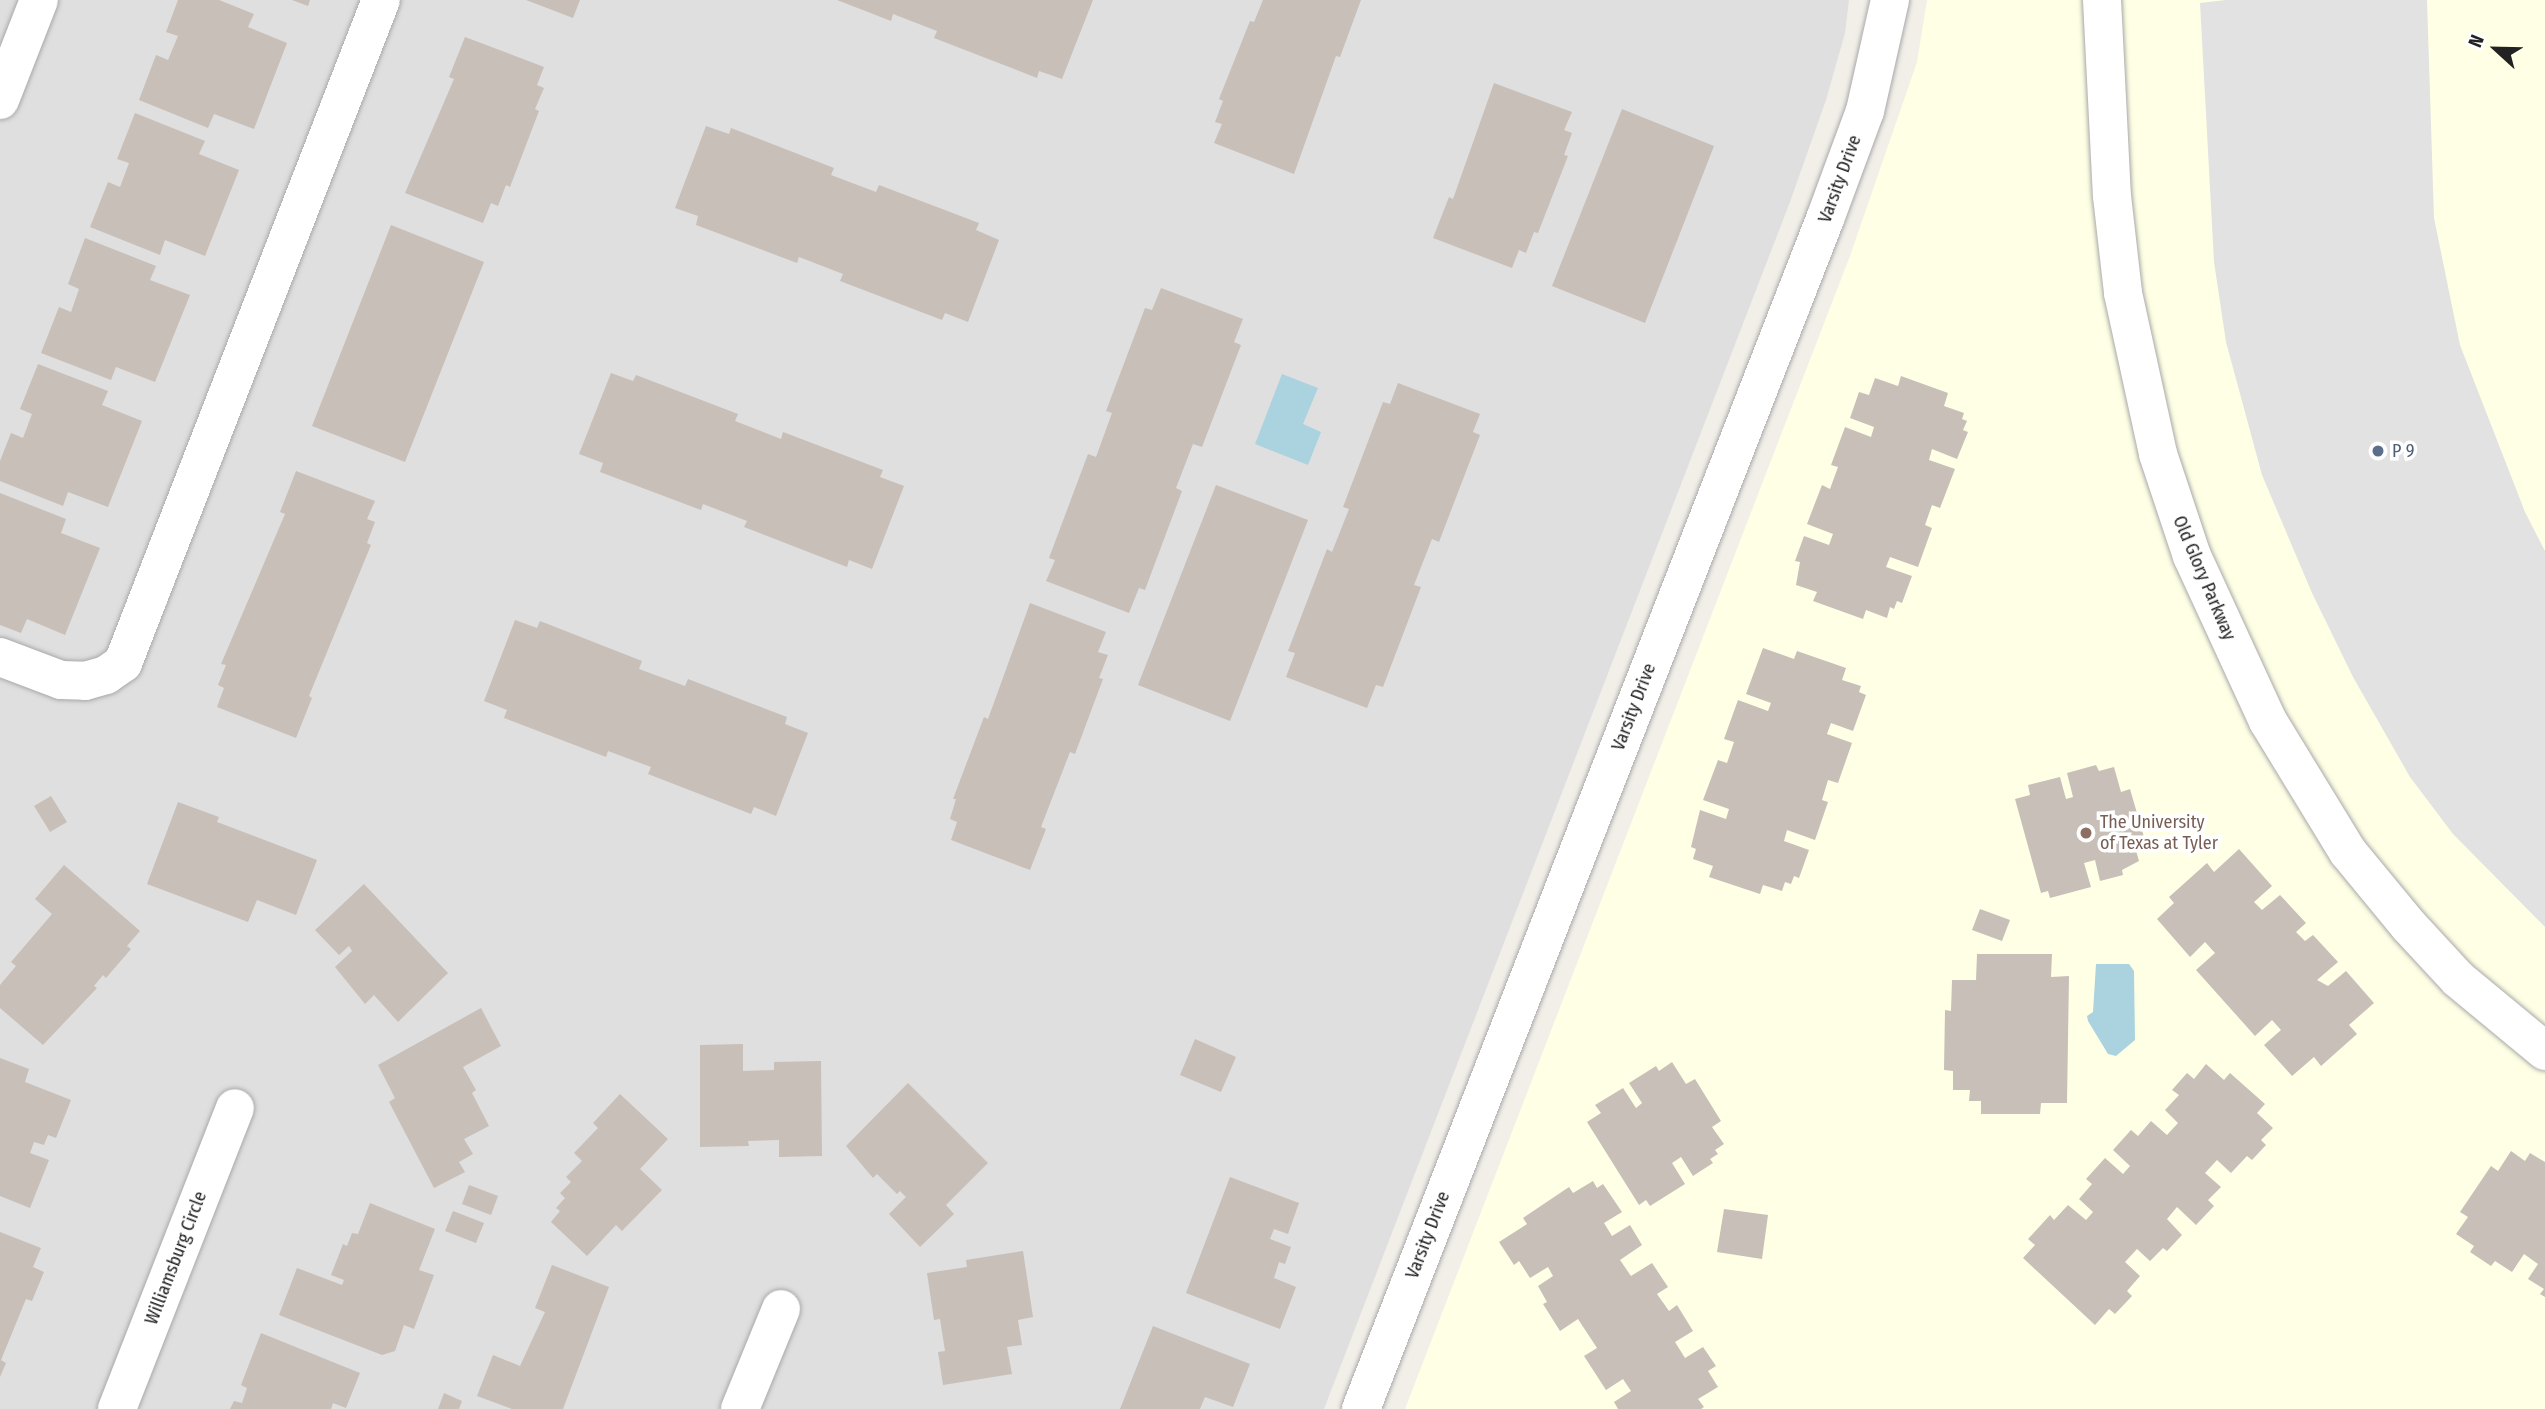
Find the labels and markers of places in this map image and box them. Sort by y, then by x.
place label: P 9 [2392,440,2414,462]
marker: P 9 [2370,443,2386,459]
place label: The University of Texas at Tyler [2100,812,2218,854]
marker: The University of Texas at Tyler [2078,825,2094,841]

